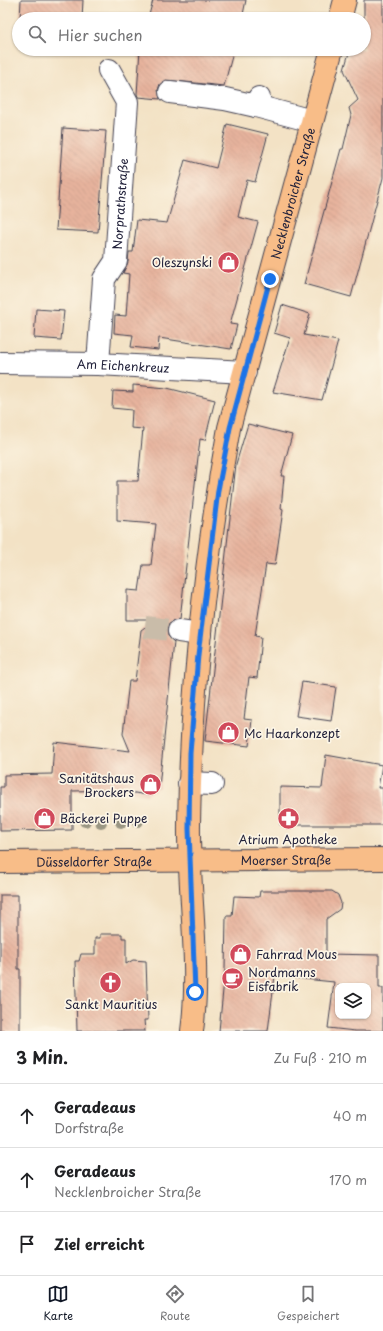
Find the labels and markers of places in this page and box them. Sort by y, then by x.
shop icon: Oleszynski [215,249,241,275]
place label: Oleszynski [152,253,212,271]
shop icon: Mc Haarkonzept [215,720,241,746]
place label: Mc Haarkonzept [244,724,340,742]
place label: Sanitätshaus Brockers [59,769,135,801]
shop icon: Sanitätshaus Brockers [137,772,163,798]
shop icon: Bäckerei Puppe [32,805,58,831]
pharmacy icon: Atrium Apotheke [275,805,301,831]
place label: Bäckerei Puppe [60,809,147,827]
place label: Atrium Apotheke [239,830,338,848]
shop icon: Fahrrad Mous [227,941,253,967]
place label: Fahrrad Mous [256,945,337,963]
place label: Nordmanns Eisfabrik [248,963,316,995]
cafe icon: Nordmanns Eisfabrik [219,966,245,992]
church icon: Sankt Mauritius [98,970,124,996]
place label: Sankt Mauritius [65,995,158,1013]

